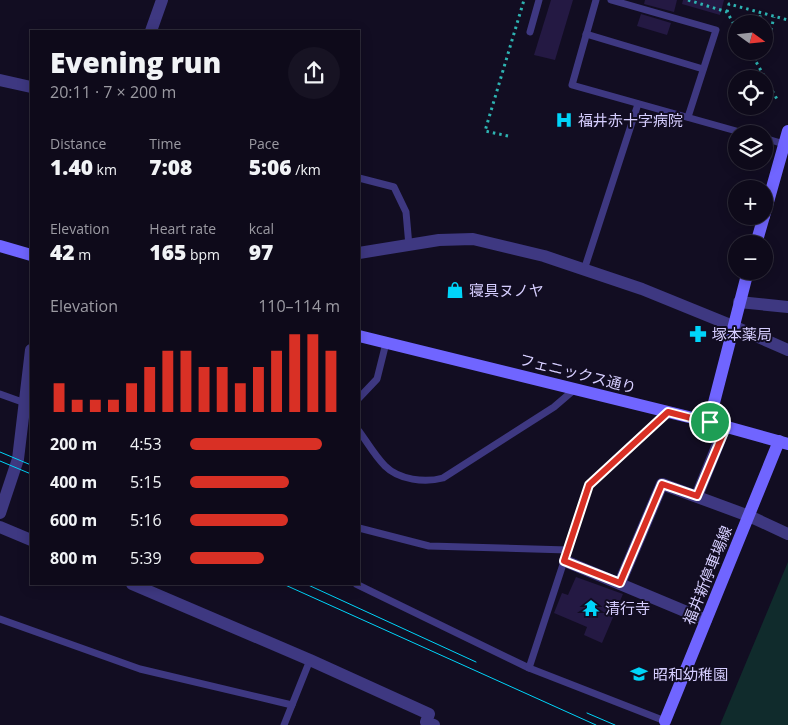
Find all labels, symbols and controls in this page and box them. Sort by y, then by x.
north arrow [728,15,772,60]
map controls [728,15,773,280]
text: Evening run [50,43,221,81]
button: share [288,47,340,99]
button: locate [728,70,773,115]
text: 20:11 · 7 × 200 m [50,81,176,103]
hospital icon: 福井赤十字病院 [554,110,574,130]
place label: 福井赤十字病院 [578,110,683,130]
button: layers [728,125,773,170]
text: Distance [50,134,106,153]
text: Time [149,134,181,153]
text: Pace [249,134,279,153]
text: 1.40 [50,153,93,181]
text: 7:08 [149,153,192,181]
text: 5:06 [249,153,292,181]
text: km [93,160,117,179]
text: /km [292,160,321,179]
button: + [728,180,773,225]
text: Elevation [50,219,109,238]
text: Heart rate [149,219,216,238]
text: kcal [249,219,274,238]
button: − [728,235,773,280]
text: 42 [50,238,75,266]
text: 165 [149,238,186,266]
text: 97 [249,238,273,266]
text: m [75,245,91,264]
text: bpm [186,245,220,264]
shop icon: 寝具ヌノヤ [445,280,465,300]
place label: 寝具ヌノヤ [469,280,544,300]
text: Elevation [50,295,118,317]
text: 110–114 m [258,295,340,317]
pharmacy icon: 塚本薬局 [688,324,708,344]
place label: 塚本薬局 [712,324,772,344]
street label: フェニックス通り [518,349,638,397]
pin [689,401,731,443]
icon: arrive [696,408,724,436]
text: 200 m [50,433,97,455]
text: 4:53 [130,433,162,455]
text: 400 m [50,471,97,493]
text: 5:15 [130,471,162,493]
text: 600 m [50,509,97,531]
text: 5:16 [130,509,162,531]
street label: 福井新停車場線 [678,523,736,627]
text: 800 m [50,547,97,569]
text: 5:39 [130,547,162,569]
temple icon: 清行寺 [581,598,601,618]
place label: 清行寺 [605,598,650,618]
school or university icon: 昭和幼稚園 [629,664,649,684]
place label: 昭和幼稚園 [653,664,728,684]

